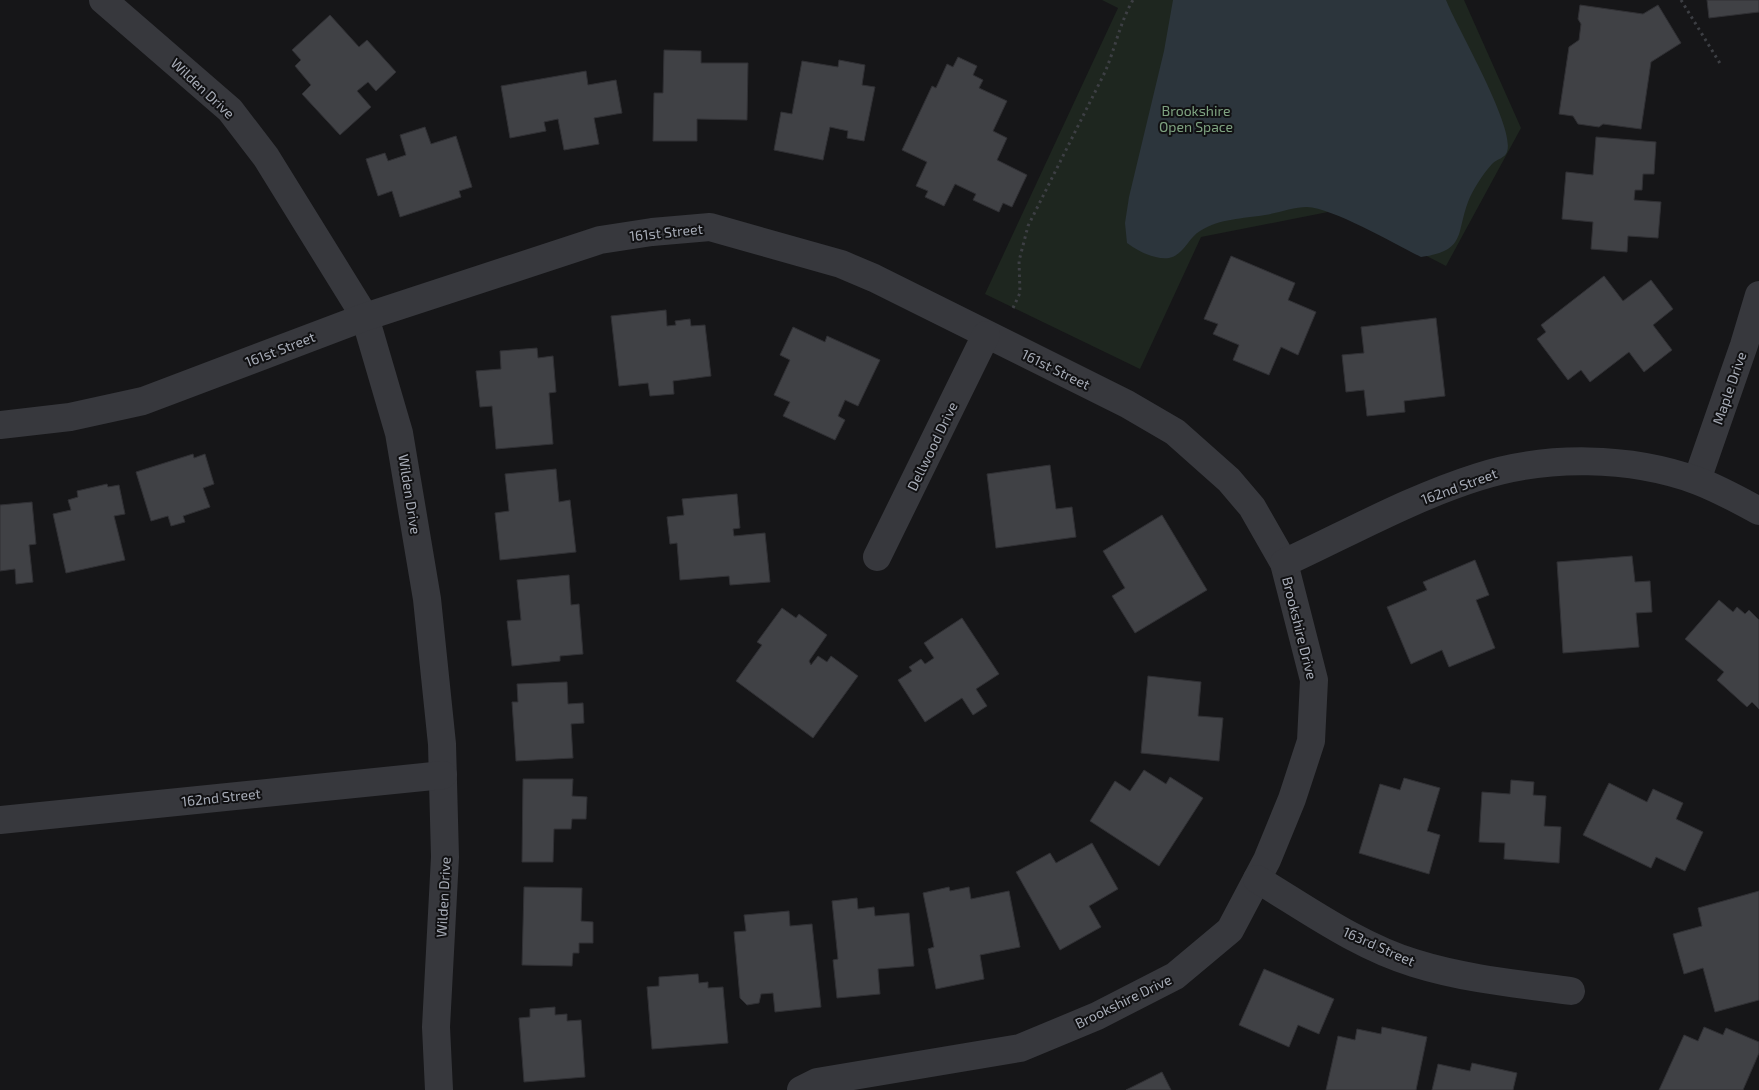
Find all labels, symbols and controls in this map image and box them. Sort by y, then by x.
street label: Wilden Drive [168,54,238,122]
park label: Brookshire Open Space [1159,102,1233,135]
street label: 161st Street [628,220,704,244]
street label: 161st Street [243,328,317,370]
street label: 161st Street [1019,345,1093,393]
street label: Maple Drive [1709,349,1749,427]
street label: Dellwood Drive [903,399,961,493]
street label: Wilden Drive [395,453,425,535]
street label: 162nd Street [1419,464,1499,508]
street label: Brookshire Drive [1279,575,1321,681]
street label: 162nd Street [181,784,261,810]
street label: Wilden Drive [432,856,454,938]
street label: 163rd Street [1340,923,1418,969]
street label: Brookshire Drive [1072,970,1174,1032]

